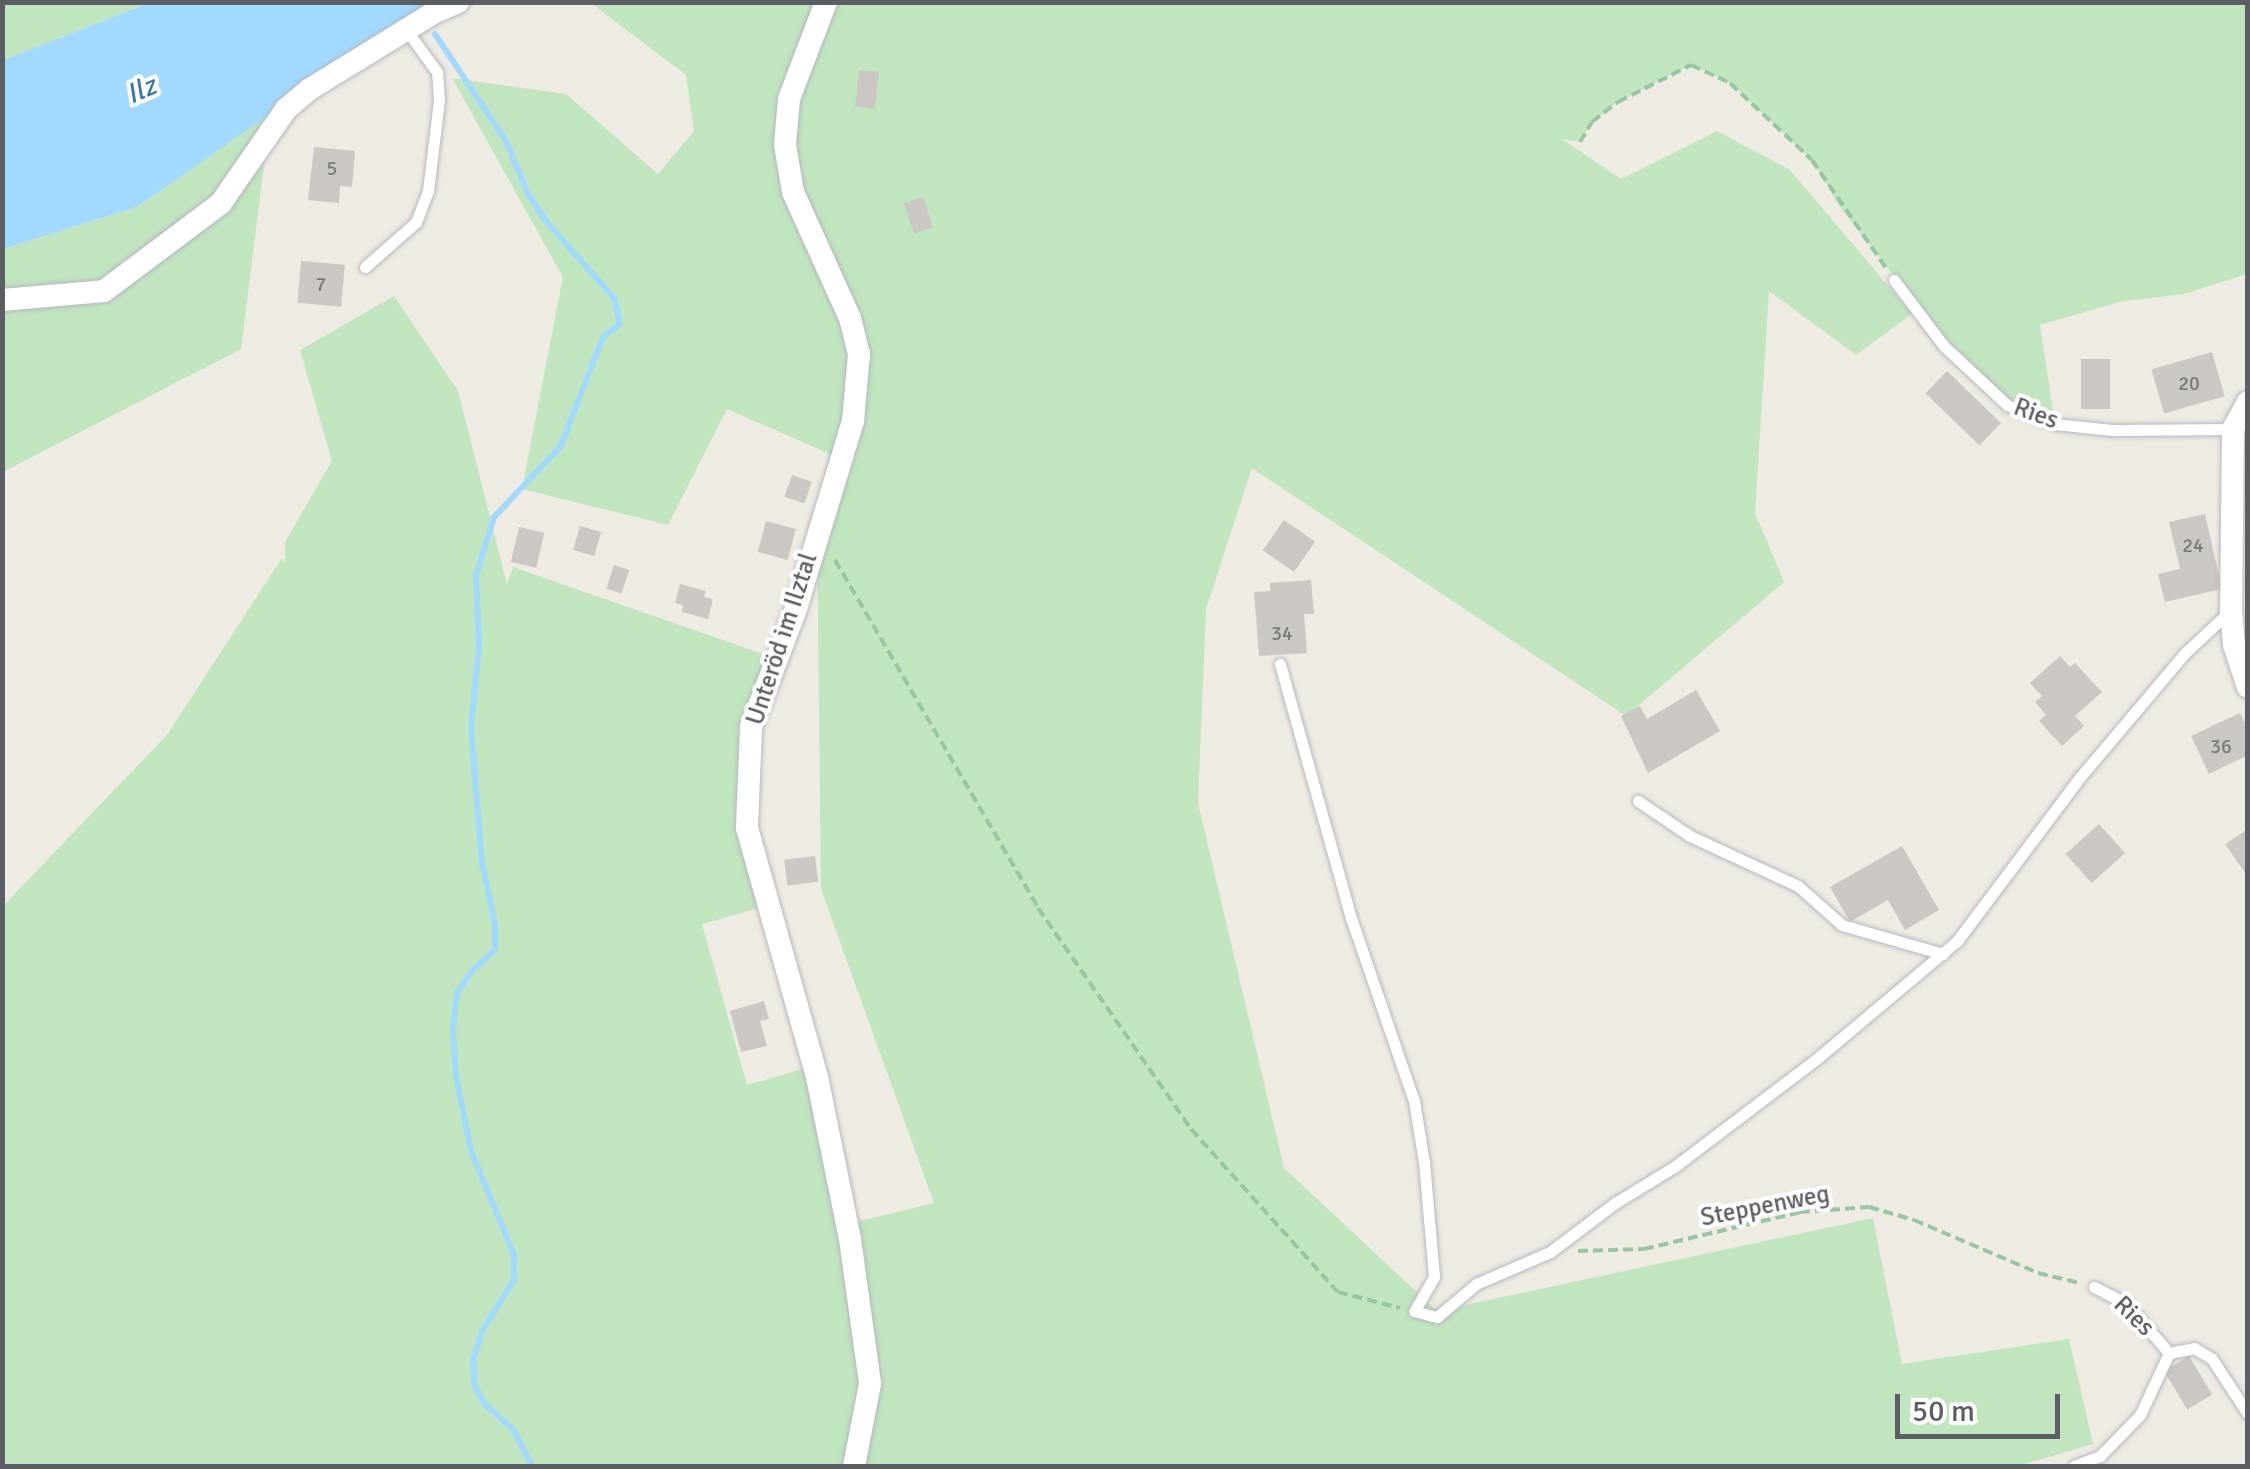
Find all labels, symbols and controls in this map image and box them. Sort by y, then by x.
water label: Ilz [121,69,161,111]
house number: 5 [327,156,337,180]
house number: 7 [316,272,326,296]
house number: 20 [2178,371,2200,395]
street label: Ries [2010,392,2062,436]
house number: 24 [2182,533,2204,557]
street label: Unteröd im Ilztal [740,549,824,729]
house number: 34 [1271,621,1293,645]
house number: 36 [2210,734,2232,758]
street label: Steppenweg [1698,1179,1832,1233]
street label: Ries [2107,1289,2161,1343]
scale bar [1900,1374,2065,1436]
text: 50 m [1912,1393,1975,1430]

